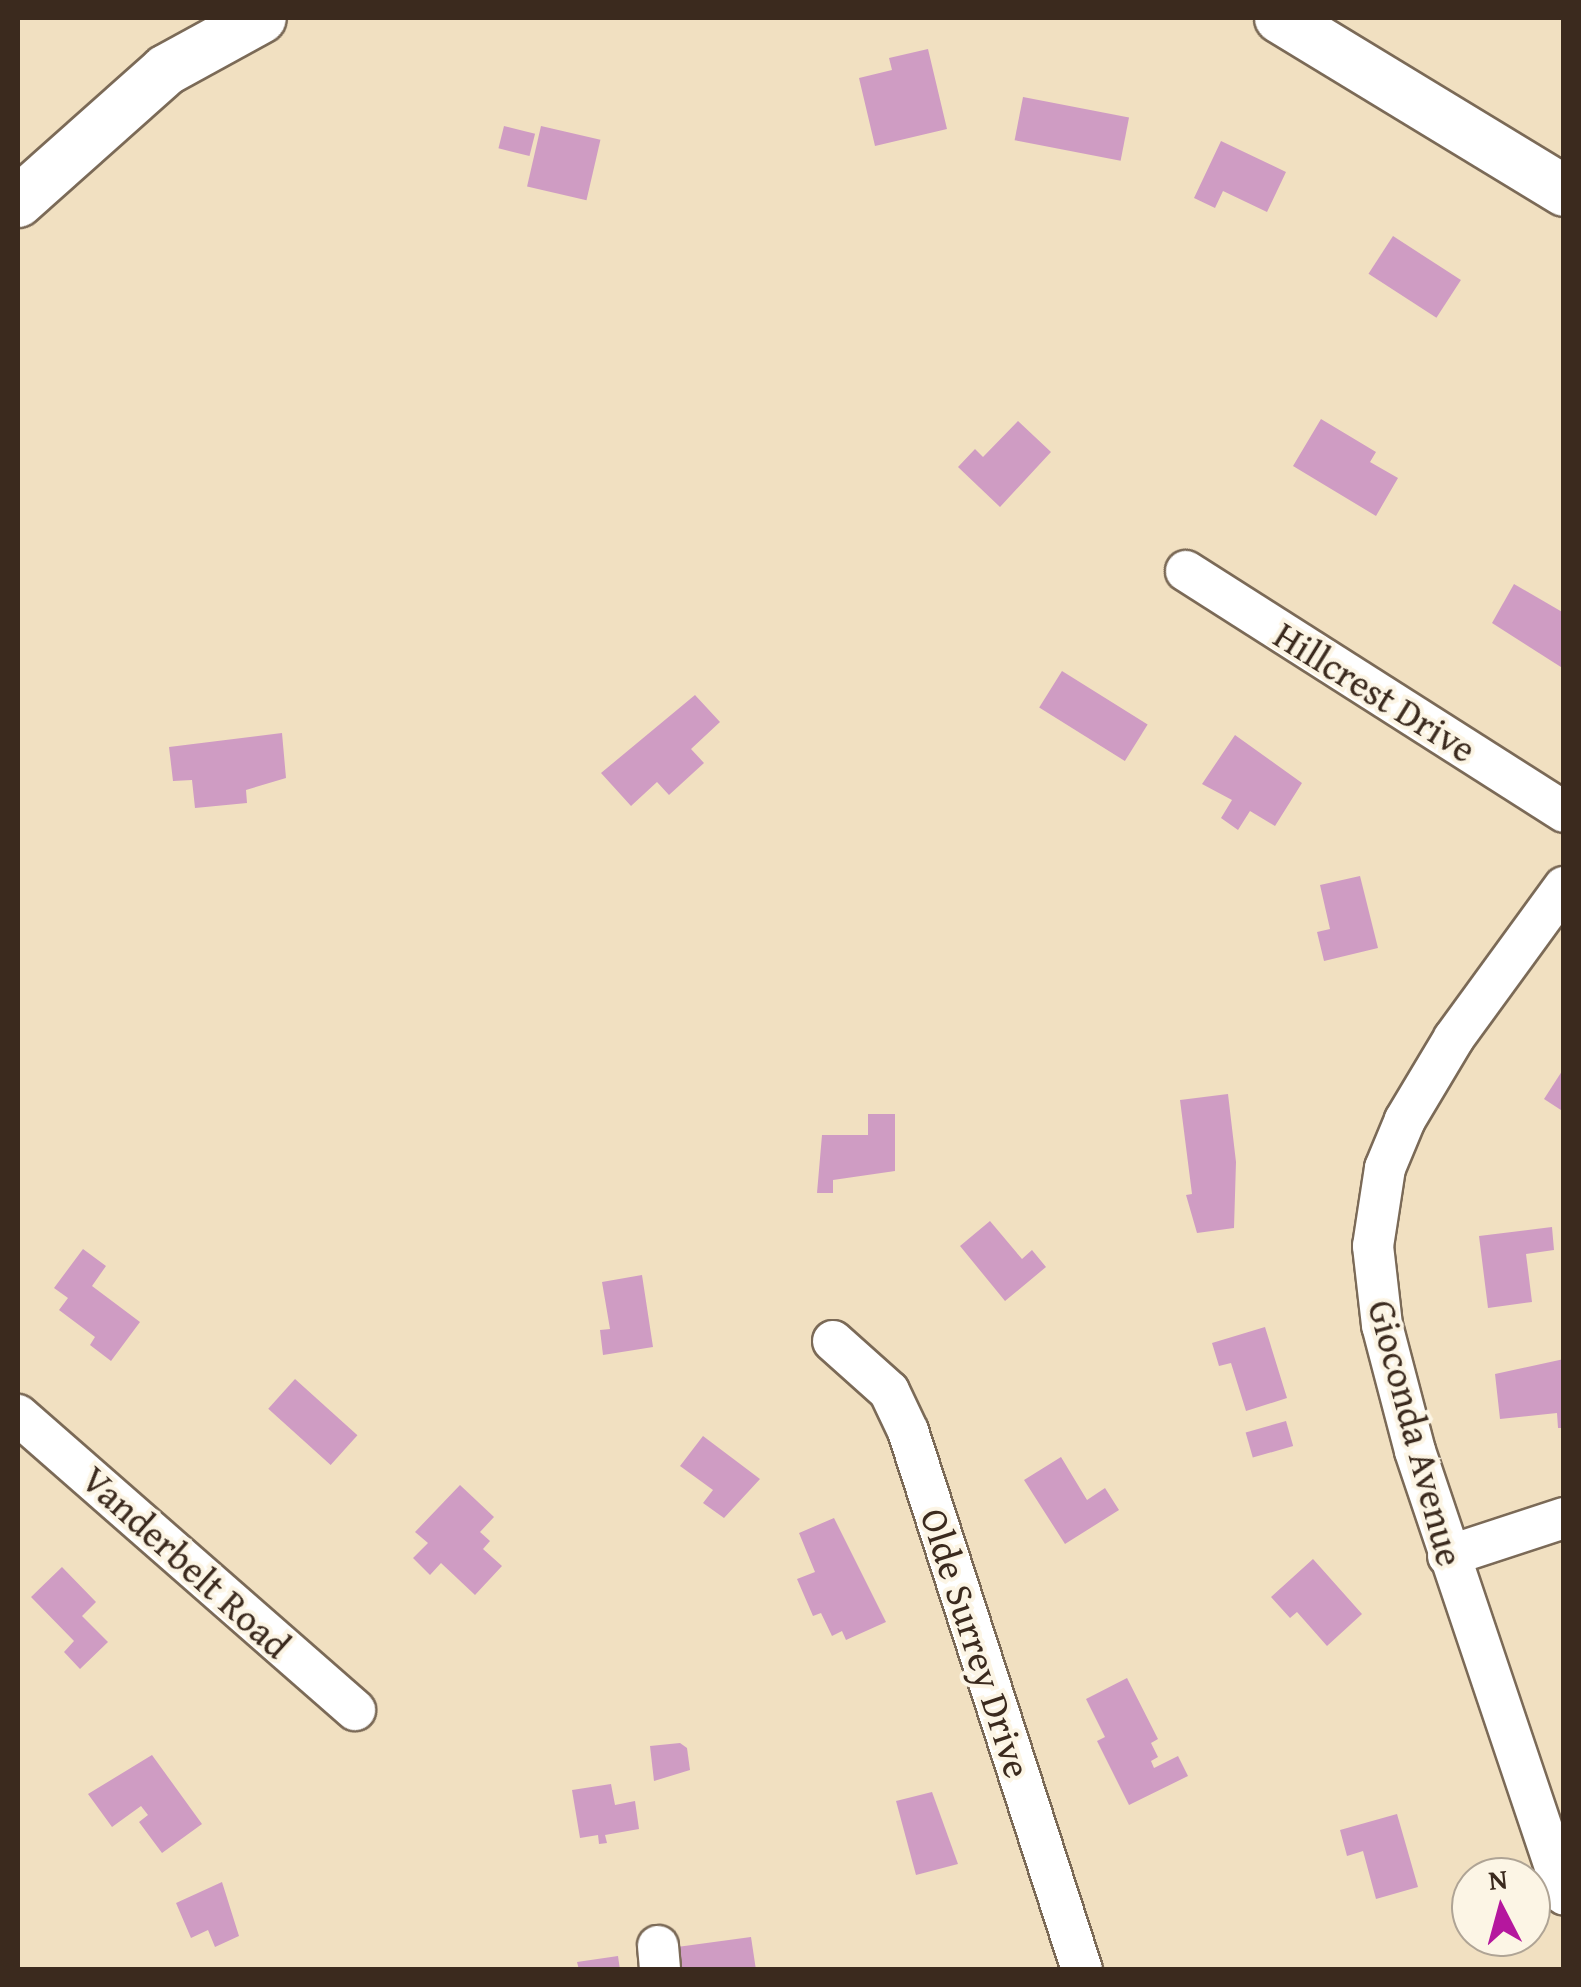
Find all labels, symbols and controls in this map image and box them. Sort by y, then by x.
street label: Hillcrest Drive [1266,612,1484,772]
street label: Gioconda Avenue [1359,1295,1473,1571]
street label: Vanderbelt Road [72,1456,300,1668]
street label: Olde Surrey Drive [911,1503,1041,1783]
north arrow [1451,1857,1551,1957]
text: N [1487,1857,1509,1900]

